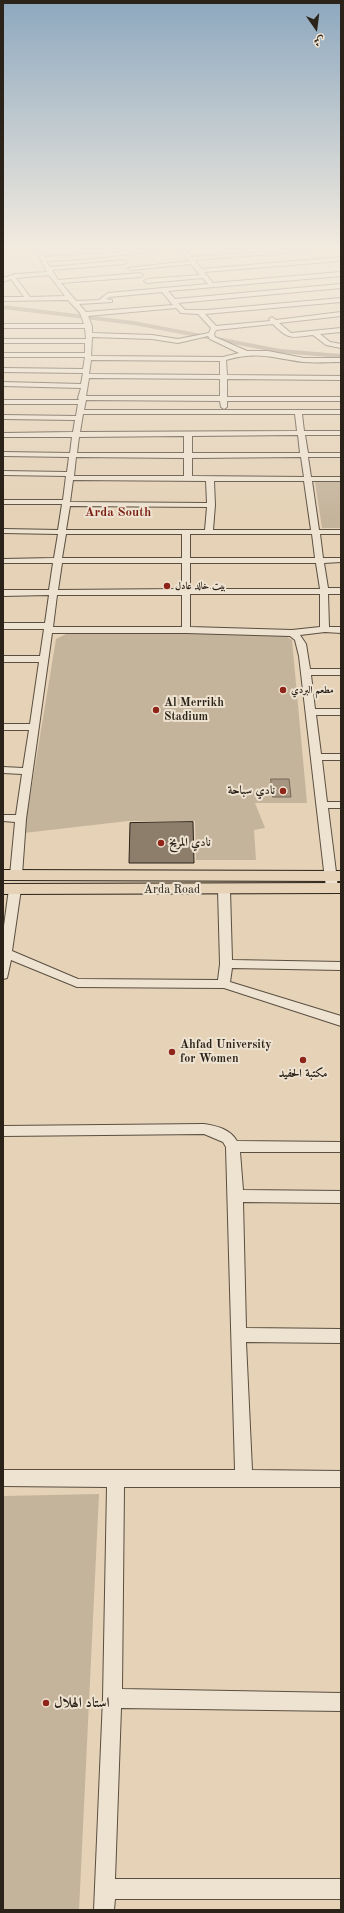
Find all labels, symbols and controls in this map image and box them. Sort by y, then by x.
north arrow [296,8,336,48]
text: ش [312,33,326,47]
district label: Arda South [85,505,151,521]
place label: بيت خالد عادل [175,580,226,592]
marker: بيت خالد عادل [162,581,172,591]
place label: مطعم البردي [291,684,334,696]
marker: مطعم البردي [278,685,288,695]
place label: Al Merrikh Stadium [164,696,224,724]
marker: Al Merrikh Stadium [151,705,161,715]
place label: نادي سباحة [228,784,275,798]
marker: نادي سباحة [278,786,288,796]
place label: نادي المريخ [169,836,211,850]
marker: نادي المريخ [156,838,166,848]
street label: Arda Road [144,883,200,897]
place label: Ahfad University for Women [180,1038,272,1066]
marker: Ahfad University for Women [167,1047,177,1057]
marker: مكتبة الحفيد [298,1055,308,1065]
place label: مكتبة الحفيد [279,1067,327,1081]
place label: استاد الهلال [54,1695,109,1711]
marker: استاد الهلال [41,1698,51,1708]

